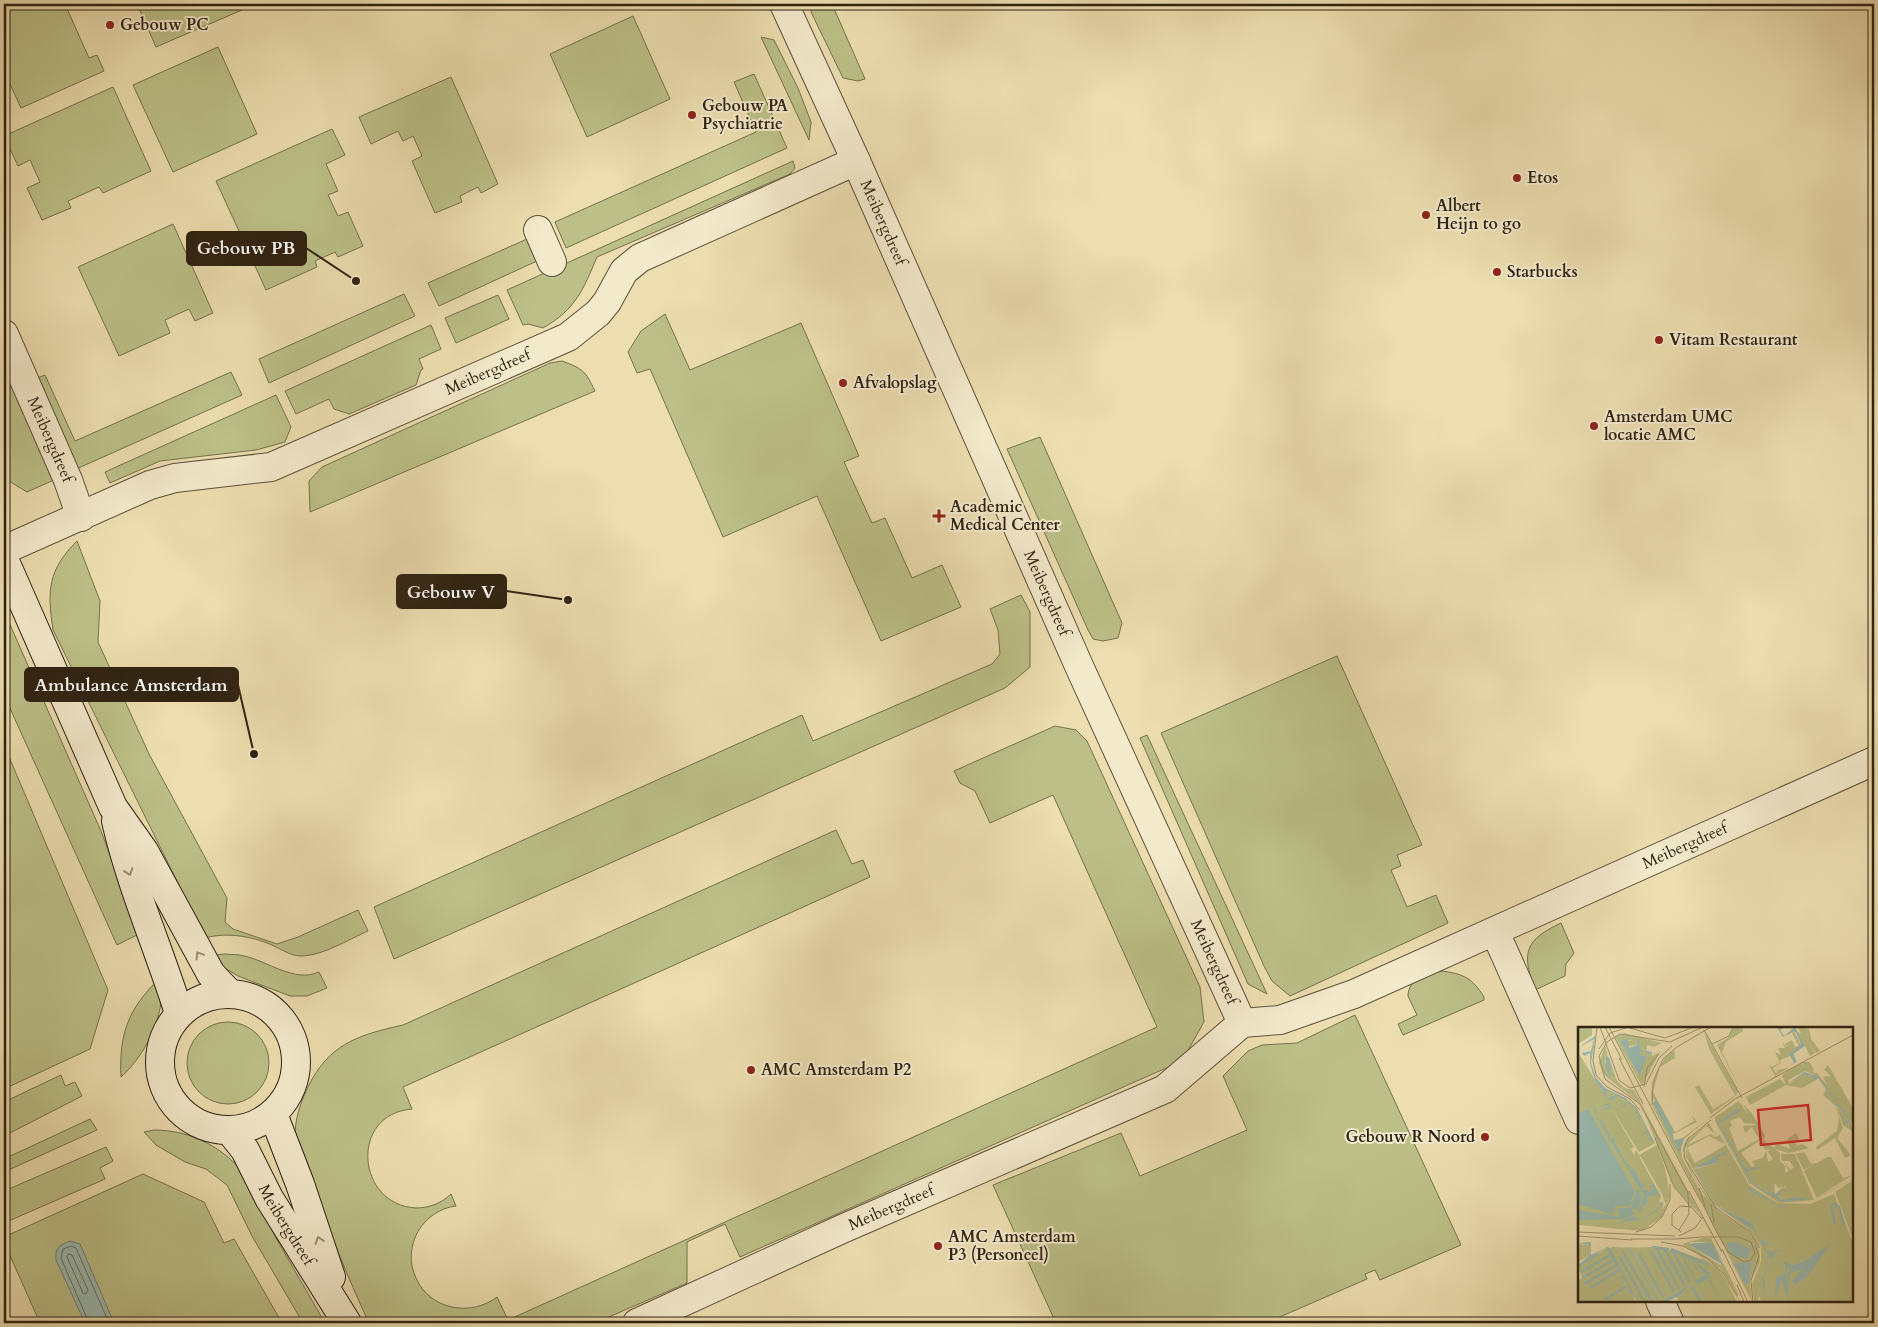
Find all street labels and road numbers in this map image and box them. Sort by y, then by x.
street label: Meibergdreef [855,176,913,272]
street label: Meibergdreef [442,342,537,401]
street label: Meibergdreef [22,393,80,488]
street label: Meibergdreef [1018,547,1077,642]
street label: Meibergdreef [1639,816,1734,874]
street label: Meibergdreef [1185,916,1244,1011]
street label: Meibergdreef [845,1178,940,1236]
street label: Meibergdreef [253,1181,321,1272]

